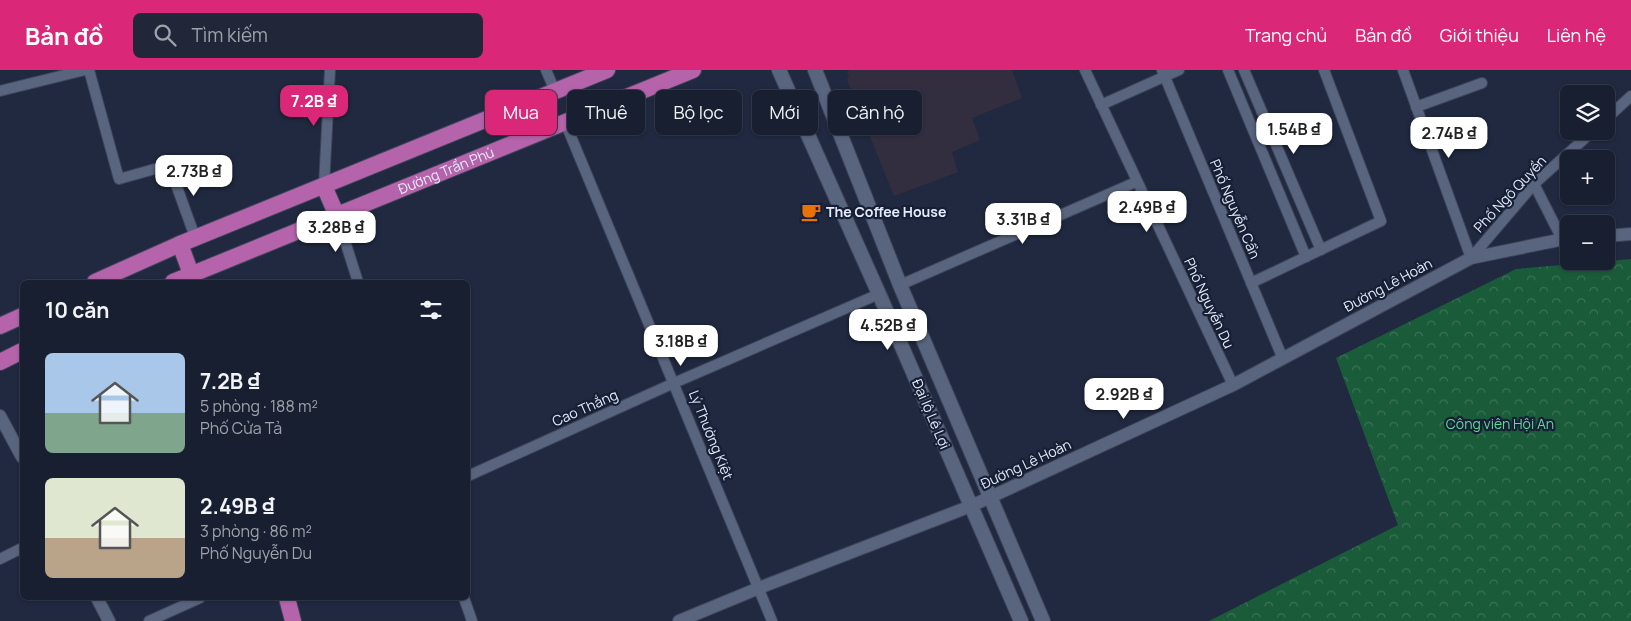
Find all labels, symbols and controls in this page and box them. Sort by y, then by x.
search box [133,13,483,58]
text: Bản đồ [25,19,103,52]
icon: search [151,21,179,49]
text: Tìm kiếm [191,22,268,48]
text: Trang chủ [1245,23,1327,47]
text: Bản đồ [1355,23,1412,47]
text: Giới thiệu [1440,23,1519,47]
text: Liên hệ [1547,23,1606,47]
pin: 7.2B ₫ [273,85,355,127]
map controls [1560,85,1615,270]
button: layers [1560,85,1615,140]
text: 7.2B ₫ [291,90,337,112]
chip: Mua [485,90,557,135]
chip: Thuê [567,90,645,135]
chip: Bộ lọc [655,90,742,135]
chip: Mới [752,90,818,135]
chip: Căn hộ [828,90,922,135]
pin: 1.54B ₫ [1248,112,1340,155]
pin: 2.74B ₫ [1403,116,1495,159]
text: 1.54B ₫ [1267,118,1321,140]
text: 2.74B ₫ [1421,122,1477,144]
street label: Đường Trần Phú [395,142,497,198]
button: + [1560,150,1615,205]
street label: Phố Ngô Quyền [1469,151,1550,236]
pin: 2.73B ₫ [148,154,240,197]
street label: Phố Nguyễn Cẩn [1206,156,1265,261]
text: 2.73B ₫ [166,160,222,182]
pin: 2.49B ₫ [1101,190,1193,233]
text: 2.49B ₫ [1119,196,1175,218]
cafe icon: The Coffee House [800,201,822,223]
place label: The Coffee House [826,202,946,221]
pin: 3.31B ₫ [977,202,1069,245]
text: 3.31B ₫ [996,208,1050,230]
pin: 3.28B ₫ [290,210,382,253]
button: − [1560,215,1615,270]
text: 3.28B ₫ [308,216,364,238]
street label: Đường Lê Hoàn [1340,253,1435,316]
street label: Phố Nguyễn Du [1180,254,1239,351]
text: 10 căn [45,296,109,324]
icon: filters [417,296,445,324]
pin: 4.52B ₫ [842,308,934,351]
text: 4.52B ₫ [860,314,916,336]
pin: 3.18B ₫ [635,324,727,367]
text: 3.18B ₫ [655,330,707,352]
text: 7.2B ₫ [200,367,260,395]
icon: home [85,373,145,433]
street label: Đại lộ Lê Lợi [908,376,955,452]
pin: 2.92B ₫ [1078,378,1170,420]
text: 2.92B ₫ [1095,383,1153,405]
street label: Cao Thắng [549,385,621,430]
street label: Lý Thường Kiệt [685,387,738,483]
text: 5 phòng · 188 m² [200,395,318,417]
park label: Công viên Hội An [1446,414,1554,433]
text: Phố Cửa Tả [200,417,282,439]
street label: Đường Lê Hoàn [978,434,1074,493]
text: 2.49B ₫ [200,492,275,520]
icon: home [85,498,145,558]
text: 3 phòng · 86 m² [200,520,312,542]
text: Phố Nguyễn Du [200,542,312,564]

